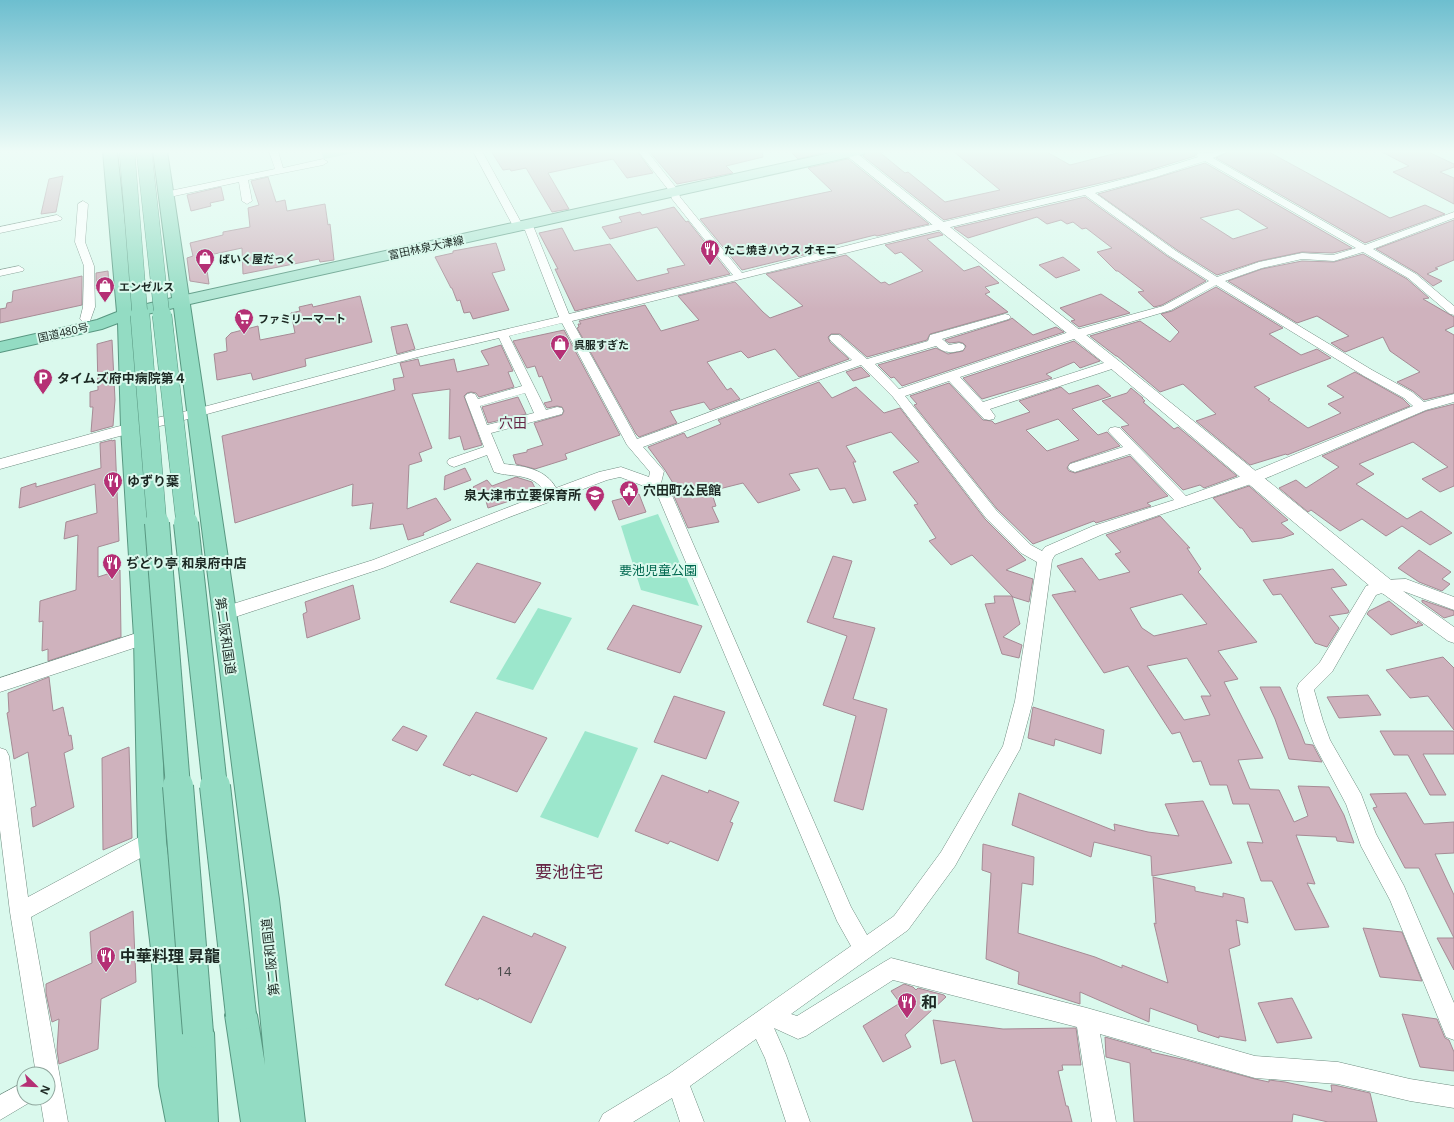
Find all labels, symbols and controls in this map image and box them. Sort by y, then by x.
street label: 富田林泉大津線 [387,232,465,262]
restaurant icon: たこ焼きハウス オモニ [699,238,721,266]
place label: たこ焼きハウス オモニ [724,242,837,257]
shop icon: ばいく屋だっく [194,247,216,275]
place label: ばいく屋だっく [219,251,296,266]
shop icon: エンゼルス [94,275,116,303]
place label: エンゼルス [119,279,174,294]
supermarket icon: ファミリーマート [233,307,255,335]
place label: ファミリーマート [258,311,346,326]
street label: 国道480号 [36,319,90,345]
shop icon: 呉服すぎた [549,333,571,361]
place label: 呉服すぎた [574,337,629,352]
parking icon: タイムズ府中病院第４ [32,367,54,395]
place label: タイムズ府中病院第４ [57,369,187,387]
district label: 穴田 [499,413,527,432]
restaurant icon: ゆずり葉 [102,470,124,498]
place label: ゆずり葉 [127,472,179,490]
public building icon: 穴田町公民館 [618,479,640,507]
place label: 穴田町公民館 [643,481,721,499]
school or university icon: 泉大津市立要保育所 [584,484,606,512]
place label: 泉大津市立要保育所 [464,486,581,504]
restaurant icon: ぢどり亭 和泉府中店 [101,552,123,580]
place label: ぢどり亭 和泉府中店 [126,554,246,572]
park label: 要池児童公園 [619,561,697,579]
street label: 第二阪和国道 [212,596,240,676]
district label: 要池住宅 [535,860,603,883]
street label: 第二阪和国道 [257,917,283,997]
restaurant icon: 中華料理 昇龍 [95,945,117,973]
place label: 中華料理 昇龍 [120,945,220,967]
house number: 14 [497,962,512,980]
restaurant icon: 和 [896,991,918,1019]
place label: 和 [921,991,937,1013]
north arrow [16,1066,56,1106]
text: N [37,1083,54,1097]

